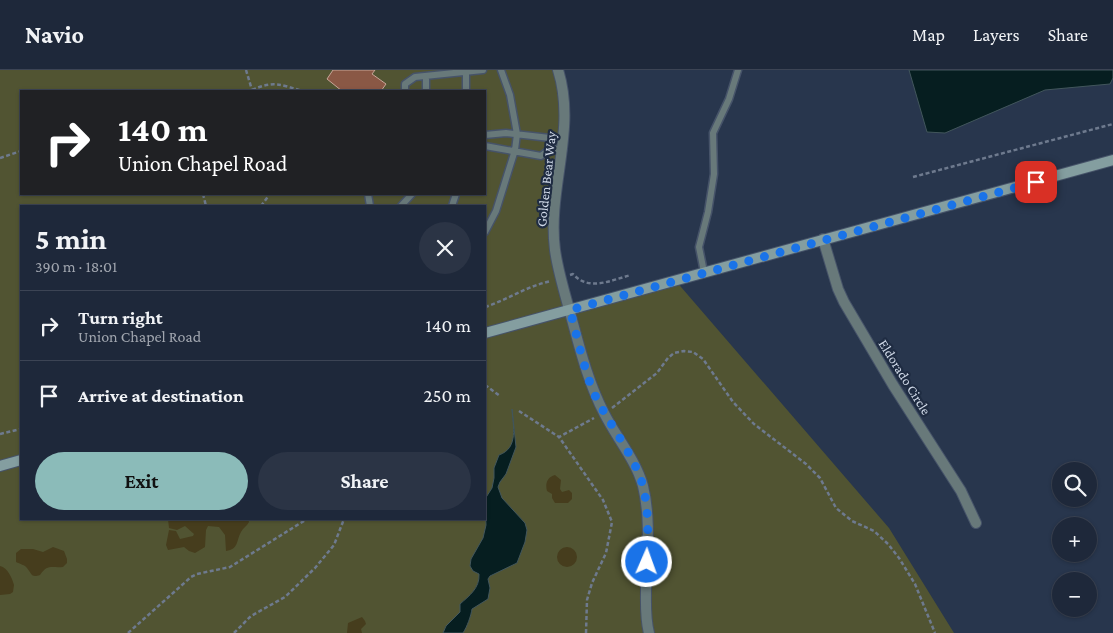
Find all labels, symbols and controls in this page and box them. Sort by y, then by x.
text: Navio [25,21,84,48]
text: Map [912,25,945,45]
text: Layers [973,25,1020,45]
text: Share [1048,25,1088,45]
icon: right [35,110,100,175]
text: 140 m [118,110,208,149]
street label: Golden Bear Way [533,130,559,228]
text: Union Chapel Road [118,151,287,176]
pin [1015,161,1057,203]
icon: arrive [1022,168,1050,196]
text: 5 min [35,222,107,255]
button: close [419,222,471,274]
text: 390 m · 18:01 [35,258,117,275]
text: Turn right [78,307,163,328]
icon: right [35,312,63,340]
text: 140 m [425,315,471,336]
text: Union Chapel Road [78,328,201,345]
street label: Eldorado Circle [875,336,935,418]
icon: arrive [35,382,63,410]
text: Arrive at destination [78,385,244,406]
text: 250 m [423,385,471,406]
button: Exit [35,452,248,510]
button: Share [258,452,471,510]
map controls [1052,462,1097,617]
button: search [1052,462,1097,507]
button: + [1052,517,1097,562]
position arrow [620,535,672,587]
button: − [1052,572,1097,617]

